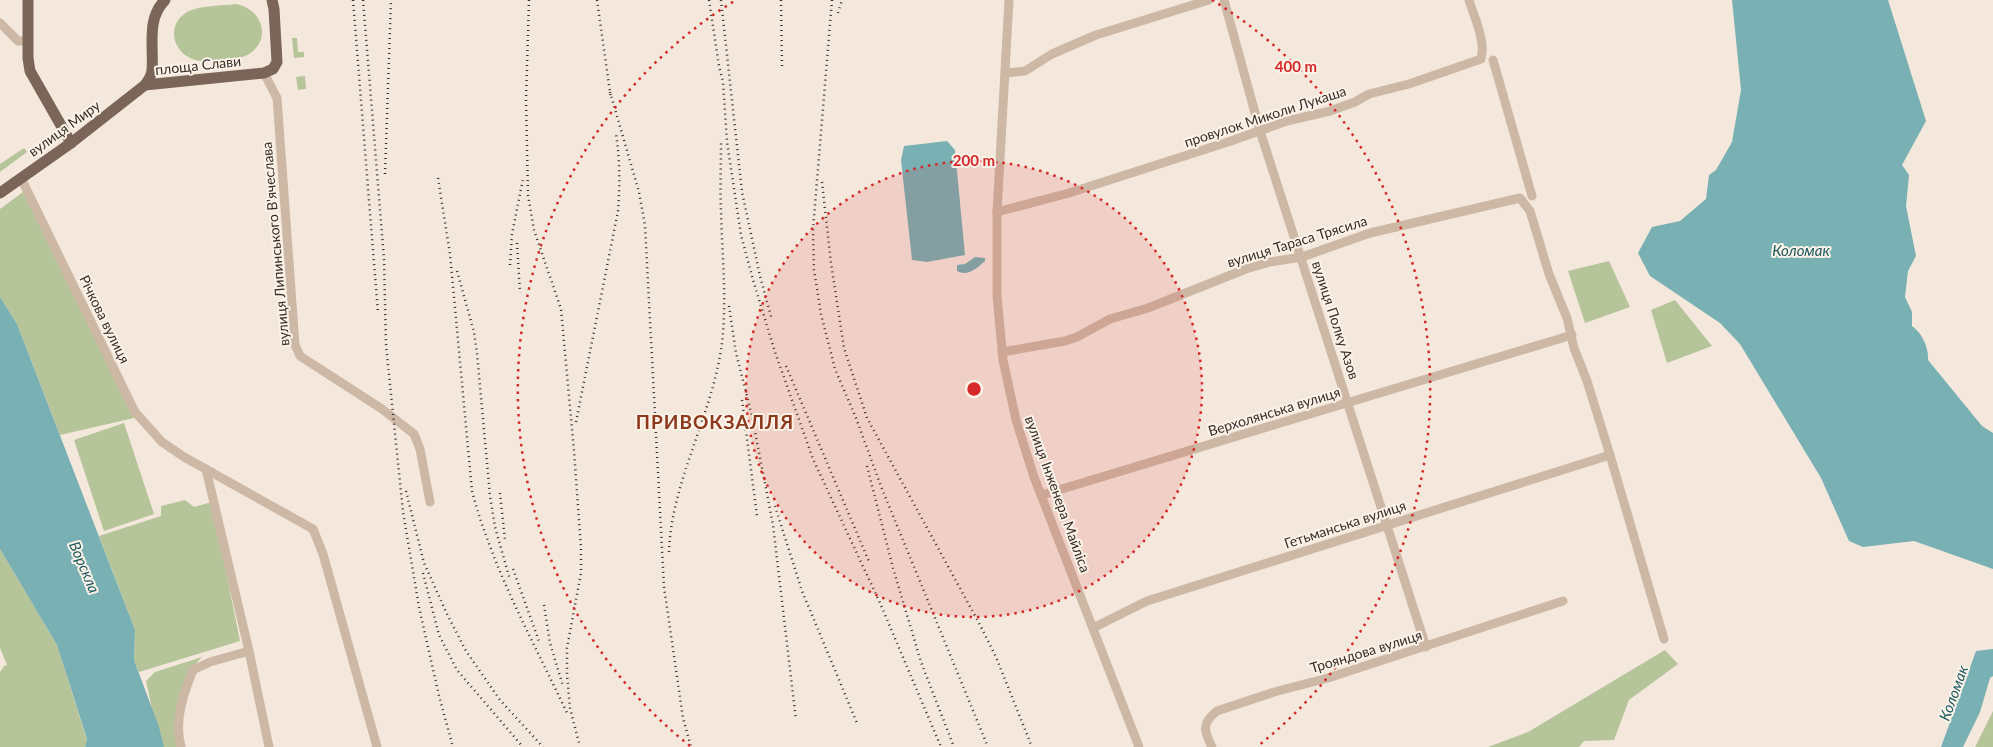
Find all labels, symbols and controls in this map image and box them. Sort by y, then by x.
street label: площа Слави [154,52,242,78]
text: 400 m [1275,57,1317,75]
street label: провулок Миколи Лукаша [1182,82,1348,150]
street label: вулиця Миру [25,96,104,160]
street label: вулиця Липинського В'ячеслава [258,141,292,347]
text: 200 m [953,151,995,169]
street label: вулиця Тараса Трясила [1225,212,1369,270]
water label: Коломак [1772,241,1830,259]
street label: вулиця Полку Азов [1309,259,1363,381]
street label: Річкова вулиця [76,272,134,366]
centre of rings [965,380,983,398]
street label: Верхолянська вулиця [1206,383,1342,439]
district label: ПРИВОКЗАЛЛЯ [636,410,794,433]
street label: вулиця Інженера Майліса [1022,414,1094,574]
street label: Гетьманська вулиця [1282,496,1408,552]
water label: Ворскла [66,538,104,596]
street label: Трояндова вулиця [1308,626,1424,676]
water label: Коломак [1935,662,1972,723]

